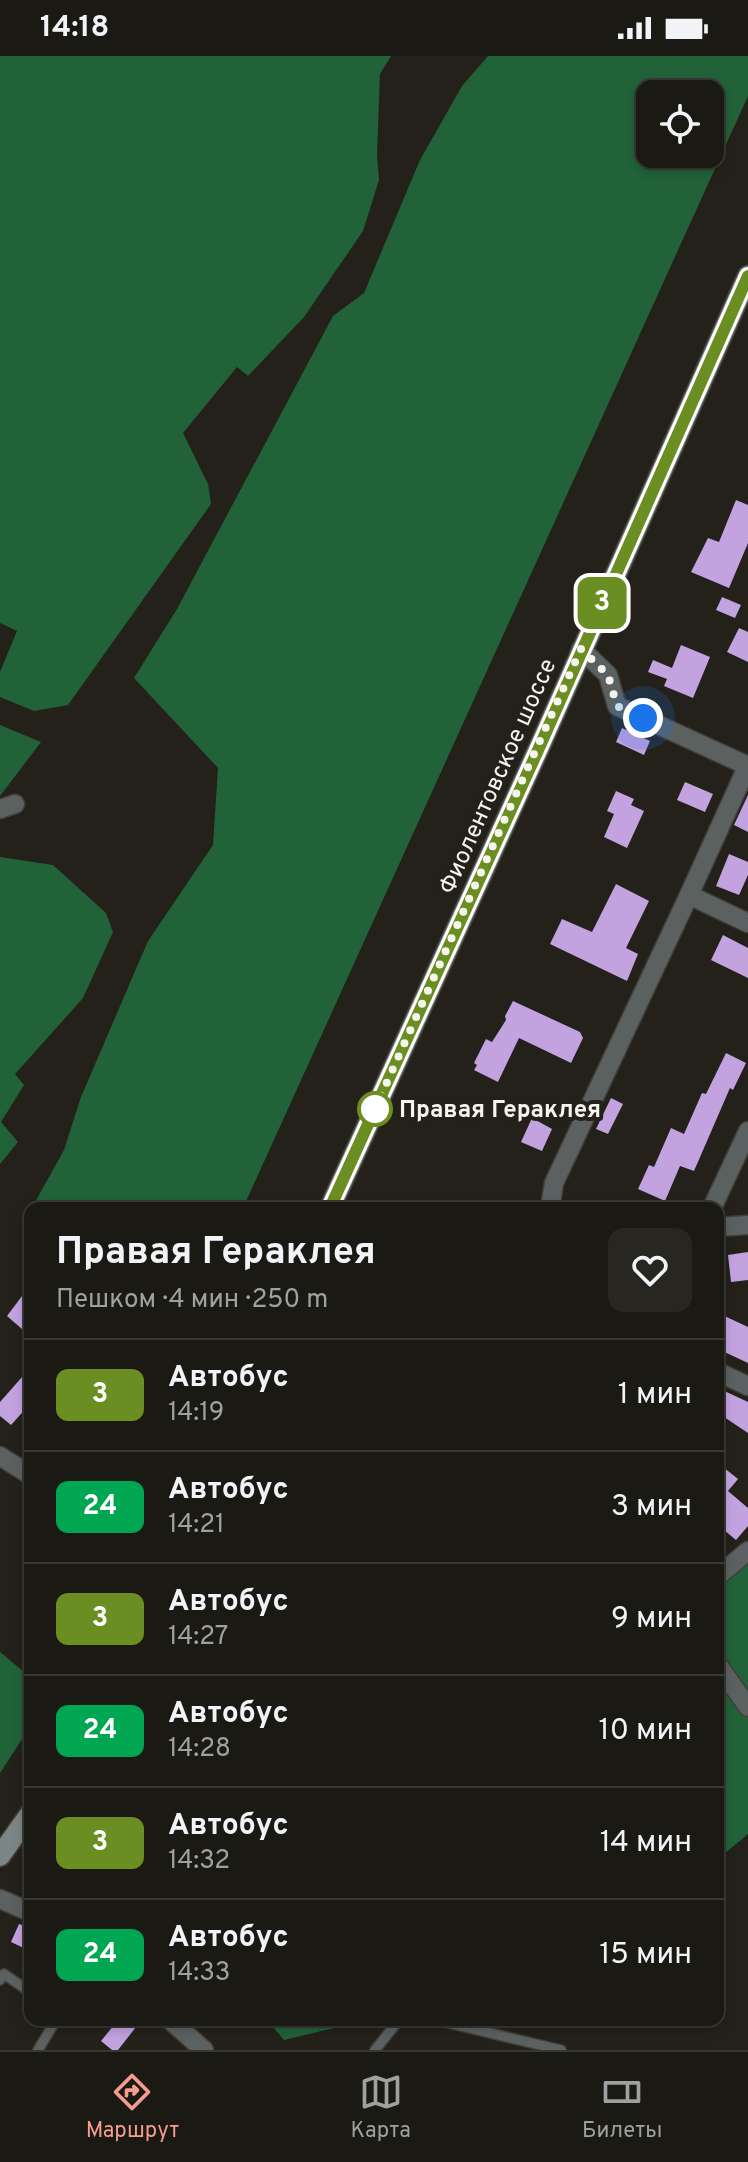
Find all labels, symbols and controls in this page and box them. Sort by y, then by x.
text: 14:18 [40,10,109,47]
map controls [636,80,724,168]
button: locate [636,80,724,168]
line badge: 3 [576,577,628,629]
text: 3 [594,585,610,621]
street label: Фиолентовское шоссе [433,654,564,899]
your location [623,698,663,738]
marker: Правая Гераклея [358,1092,392,1126]
place label: Правая Гераклея [399,1096,601,1126]
button: heart [608,1228,692,1312]
text: Правая Гераклея [56,1229,376,1278]
text: Пешком · 4 мин · 250 m [56,1284,328,1317]
text: Автобус [168,1360,289,1397]
text: 3 [92,1377,108,1413]
text: 1 мин [618,1377,692,1414]
text: 14:19 [168,1397,224,1430]
text: Автобус [168,1472,289,1509]
text: 24 [82,1489,118,1525]
text: 3 мин [611,1489,692,1526]
text: 14:21 [168,1509,225,1542]
text: Автобус [168,1584,289,1621]
text: 3 [92,1601,108,1637]
text: 9 мин [611,1601,692,1638]
text: 14:27 [168,1621,228,1654]
text: Автобус [168,1696,289,1733]
text: 24 [82,1713,118,1749]
text: 10 мин [599,1713,692,1750]
text: 14:28 [168,1733,231,1766]
text: Автобус [168,1808,289,1845]
text: 3 [92,1825,108,1861]
text: 14 мин [600,1825,692,1862]
text: 14:32 [168,1845,230,1878]
text: Автобус [168,1920,289,1957]
text: 24 [82,1937,118,1973]
text: 15 мин [599,1937,692,1974]
text: 14:33 [168,1957,230,1990]
tab: Маршрут [86,2070,179,2145]
tab: Карта [351,2070,411,2145]
tab: Билеты [582,2070,662,2145]

